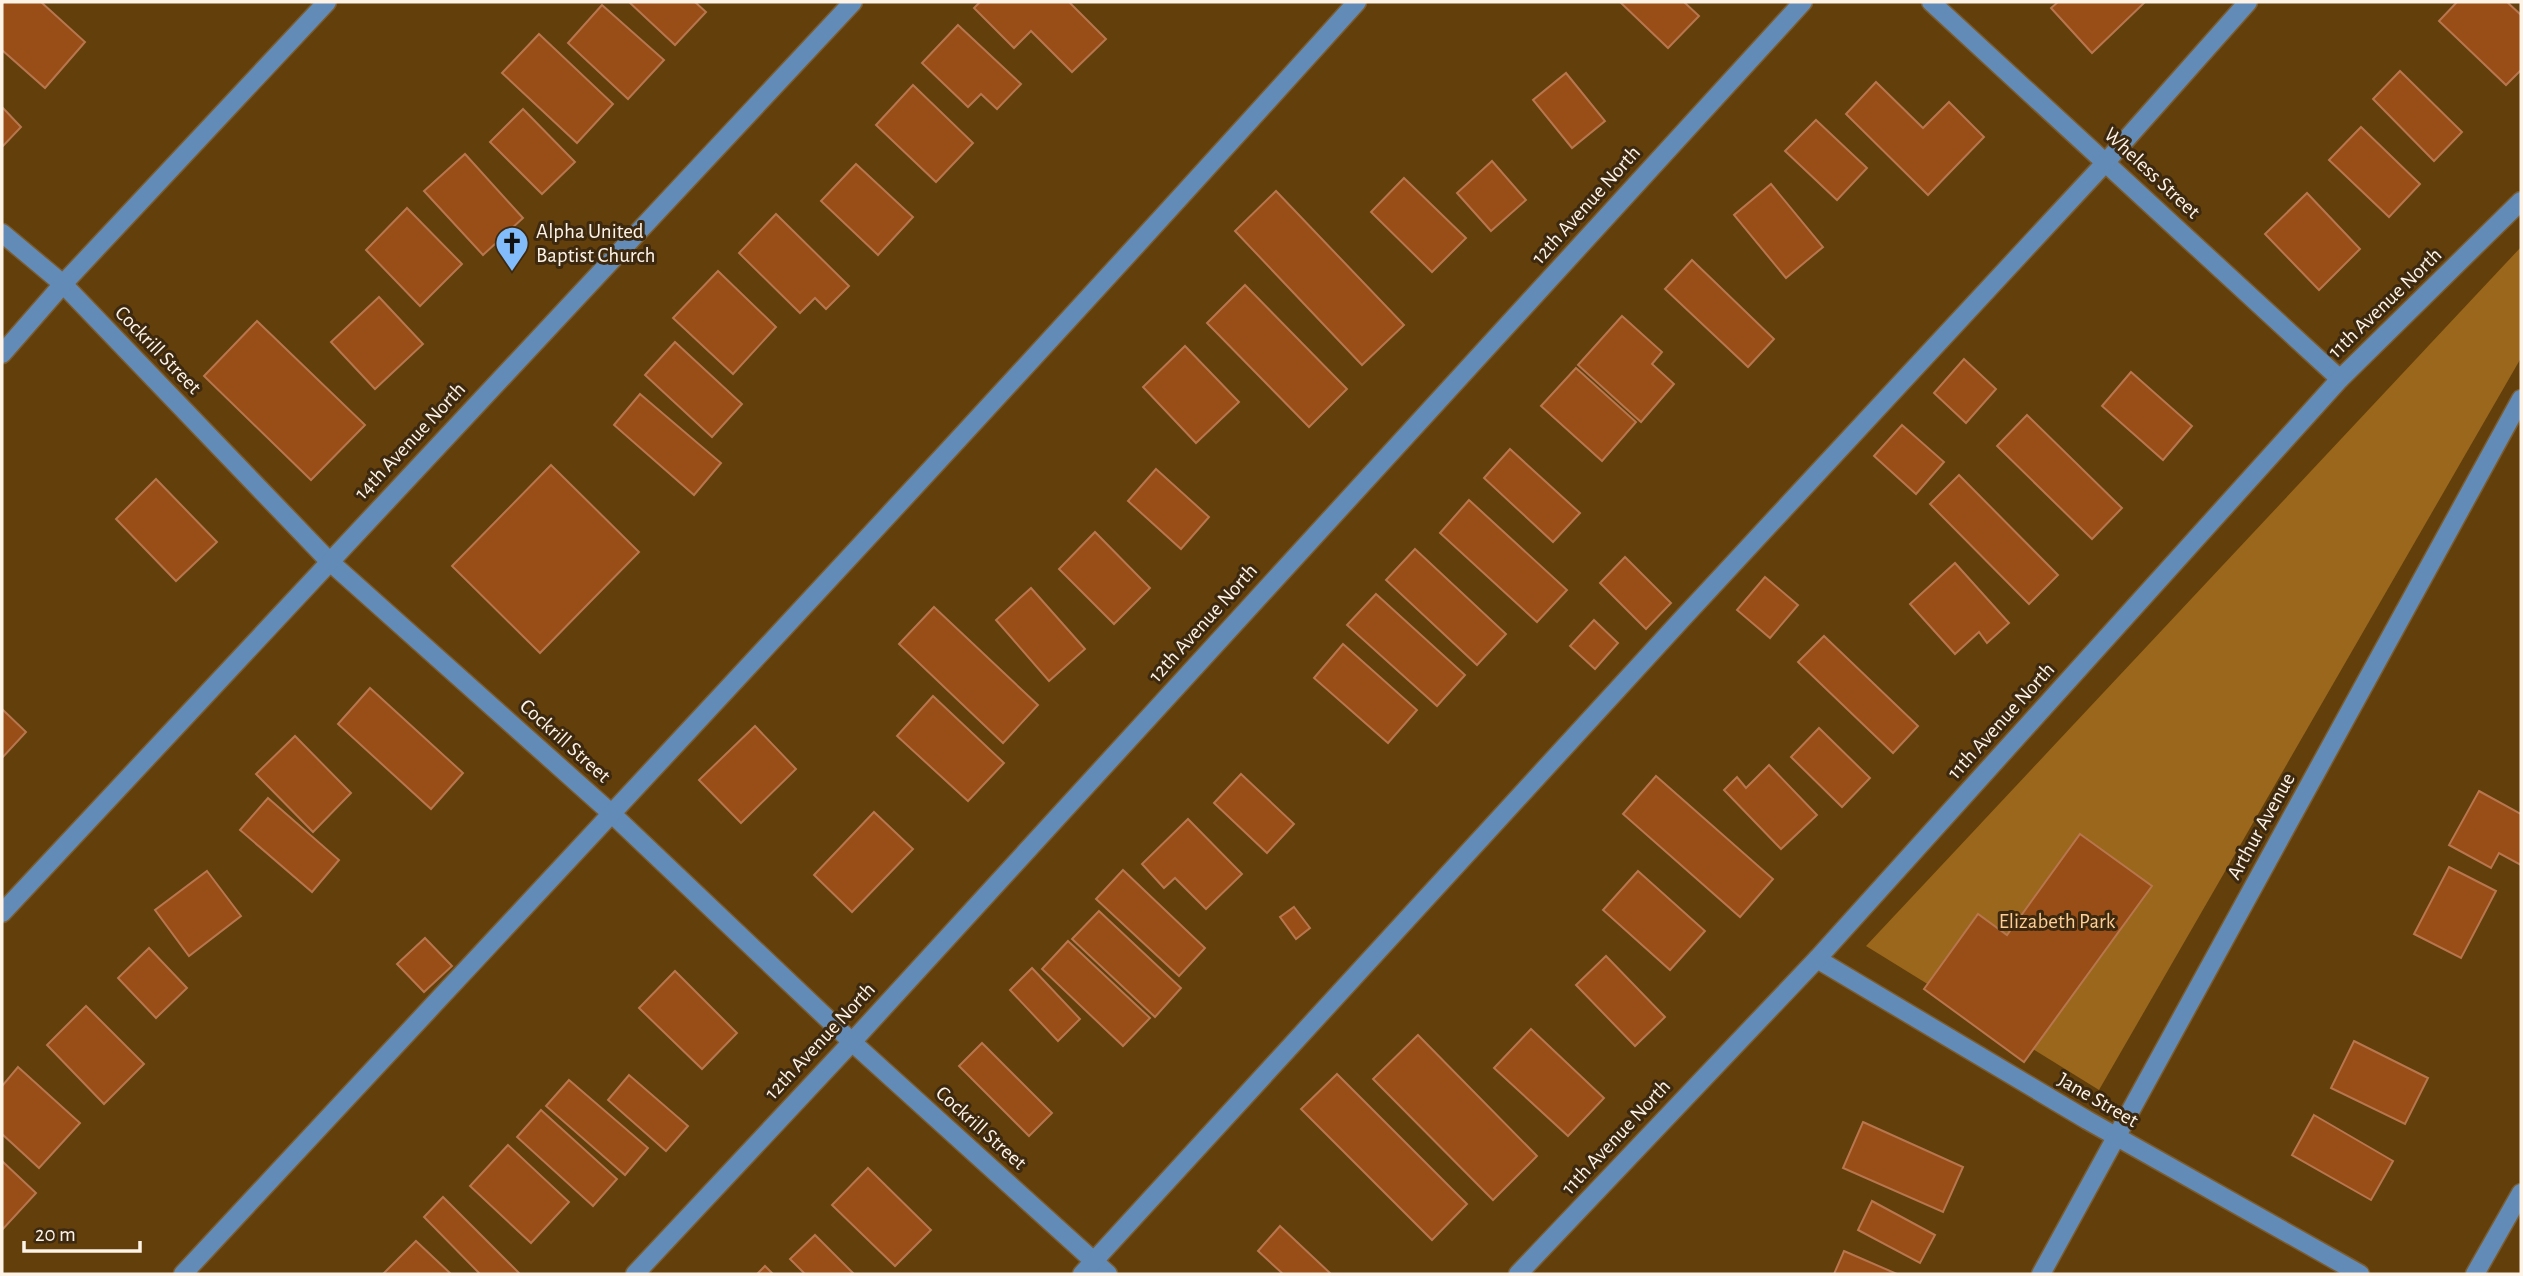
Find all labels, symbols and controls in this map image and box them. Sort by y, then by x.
street label: Wheless Street [2100,124,2204,223]
street label: 12th Avenue North [1528,142,1644,268]
place label: Alpha United Baptist Church [536,221,656,266]
church icon: Alpha United Baptist Church [493,224,531,273]
street label: 11th Avenue North [2324,244,2446,362]
street label: Cockrill Street [111,302,205,398]
street label: 14th Avenue North [351,378,469,504]
street label: 12th Avenue North [1145,560,1261,686]
street label: 11th Avenue North [1943,659,2059,783]
street label: Cockrill Street [516,695,614,787]
street label: Arthur Avenue [2223,769,2299,883]
park label: Elizabeth Park [1999,911,2116,932]
street label: 12th Avenue North [761,979,879,1103]
street label: Jane Street [2054,1069,2142,1131]
street label: 11th Avenue North [1558,1075,1674,1199]
street label: Cockrill Street [932,1082,1030,1174]
scale bar [24,1210,140,1254]
text: 20 m [35,1224,76,1245]

